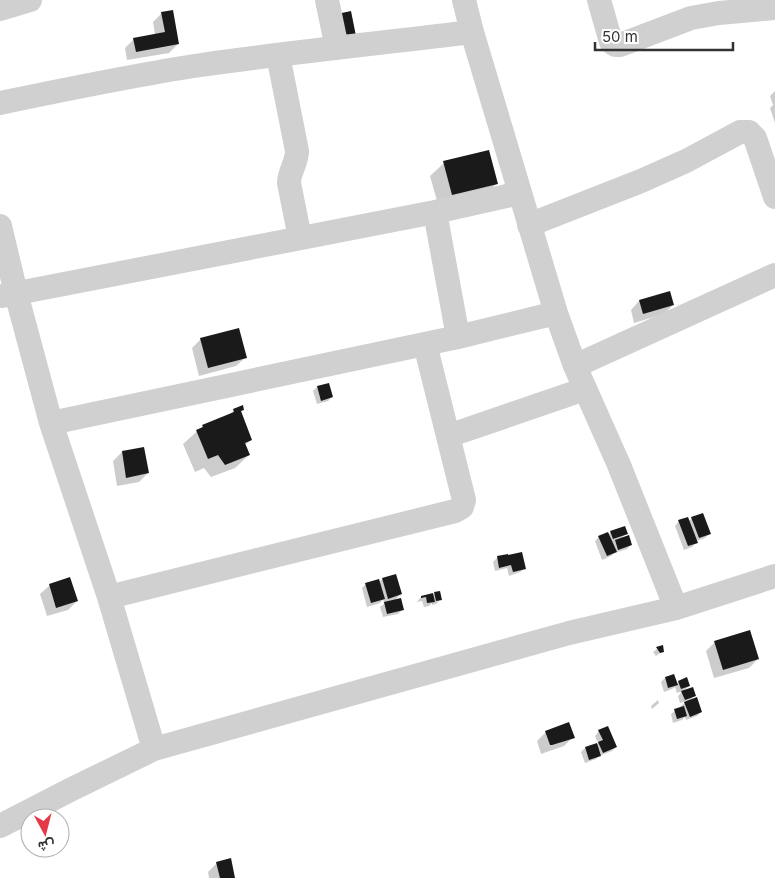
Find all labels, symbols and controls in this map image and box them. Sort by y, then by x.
scale bar [595,20,732,52]
text: 50 m [602,27,638,46]
north arrow [20,808,70,858]
text: ش [37,836,56,856]

